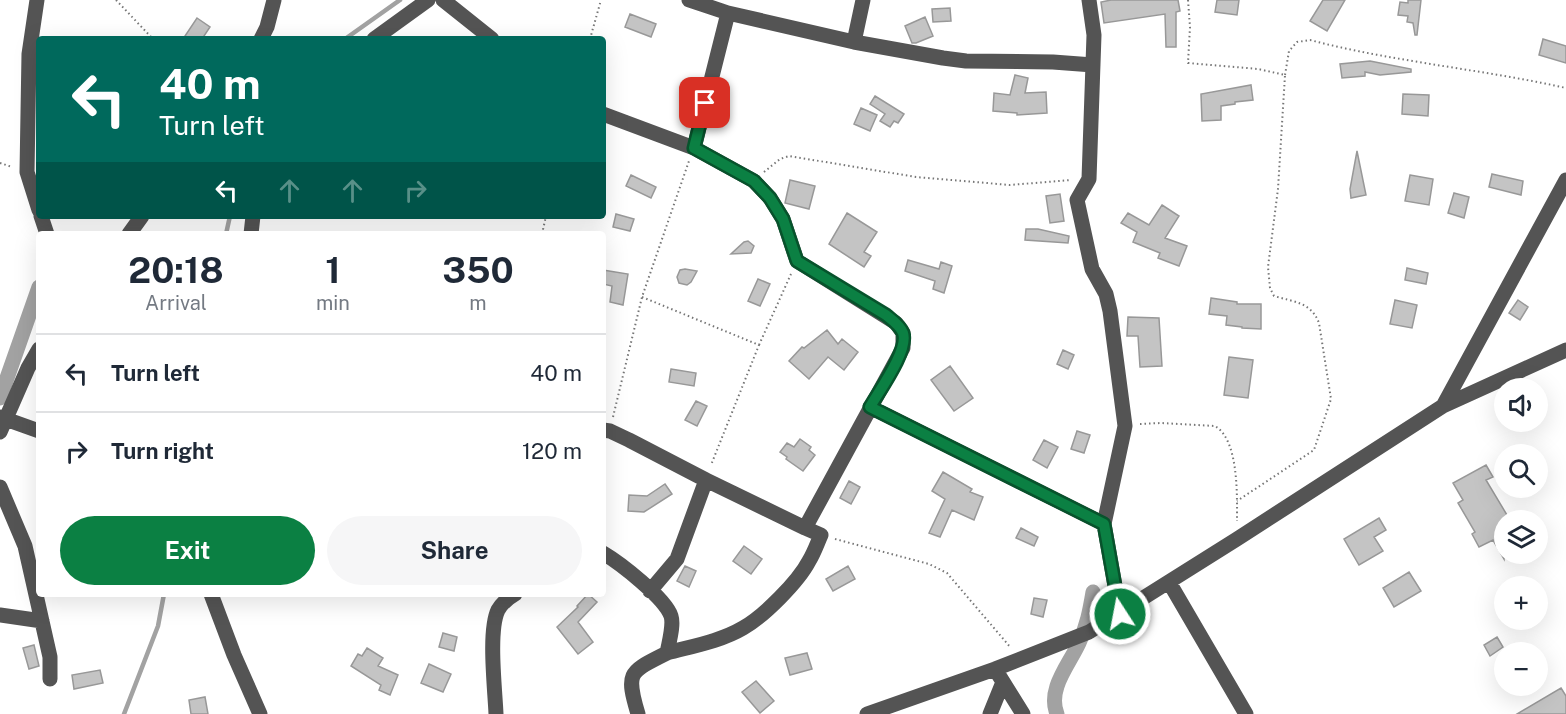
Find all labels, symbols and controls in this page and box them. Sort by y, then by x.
text: 40 m [159,59,261,108]
icon: left [60,60,138,138]
pin [679,77,730,128]
icon: arrive [688,86,721,119]
text: Turn left [159,109,265,141]
icon: left [210,174,243,207]
icon: ahead [273,174,306,207]
icon: ahead [336,174,369,207]
icon: right [399,174,432,207]
text: 20:18 [128,249,224,291]
text: 1 [325,249,341,291]
text: 350 [442,249,514,291]
text: Arrival [145,291,207,315]
text: min [316,291,350,315]
text: m [469,291,487,315]
icon: left [60,357,93,390]
text: Turn left [111,360,200,386]
text: 40 m [530,360,582,386]
map controls [1494,378,1548,696]
button: sound [1494,378,1548,432]
icon: right [60,435,93,468]
text: Turn right [111,438,214,464]
text: 120 m [522,438,582,464]
button: search [1494,444,1548,498]
button: layers [1494,510,1548,564]
button: Exit [60,516,315,585]
button: Share [327,516,582,585]
button: + [1494,576,1548,630]
position arrow [1088,582,1152,646]
button: − [1494,642,1548,696]

